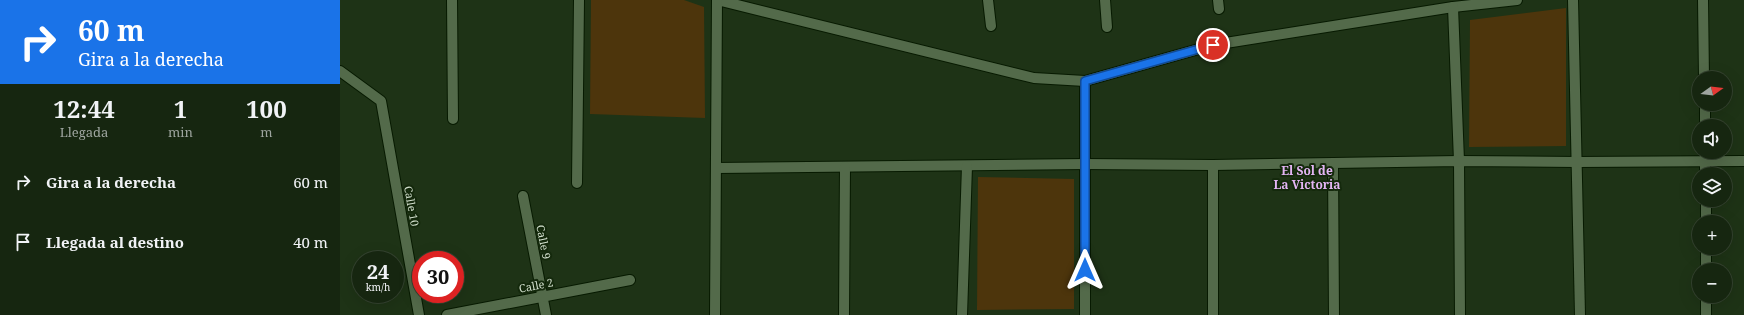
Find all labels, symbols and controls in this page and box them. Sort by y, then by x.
text: 60 m [78,11,145,49]
icon: right [12,16,64,68]
pin [1196,28,1230,62]
icon: arrive [1202,34,1224,56]
text: Gira a la derecha [78,47,224,71]
north arrow [1692,71,1732,111]
map controls [1692,71,1732,303]
text: 12:44 [53,92,115,125]
text: 1 [174,92,187,125]
text: 100 [246,92,287,125]
button: sound [1692,119,1732,159]
text: Llegada [60,123,108,141]
text: min [168,123,193,141]
text: m [260,123,273,141]
district label: El Sol de La Victoria [1273,162,1341,193]
button: layers [1692,167,1732,207]
icon: right [12,171,34,193]
text: Gira a la derecha [46,172,176,192]
text: 60 m [293,172,328,192]
street label: Calle 10 [401,185,423,227]
button: + [1692,215,1732,255]
street label: Calle 9 [533,224,555,260]
icon: arrive [12,231,34,253]
text: Llegada al destino [46,232,184,252]
text: 40 m [293,232,328,252]
position arrow [1064,249,1106,291]
speed limit sign: 30 [412,251,464,303]
text: 24 [367,258,389,285]
button: − [1692,263,1732,303]
street label: Calle 2 [518,274,554,296]
text: km/h [366,280,390,294]

